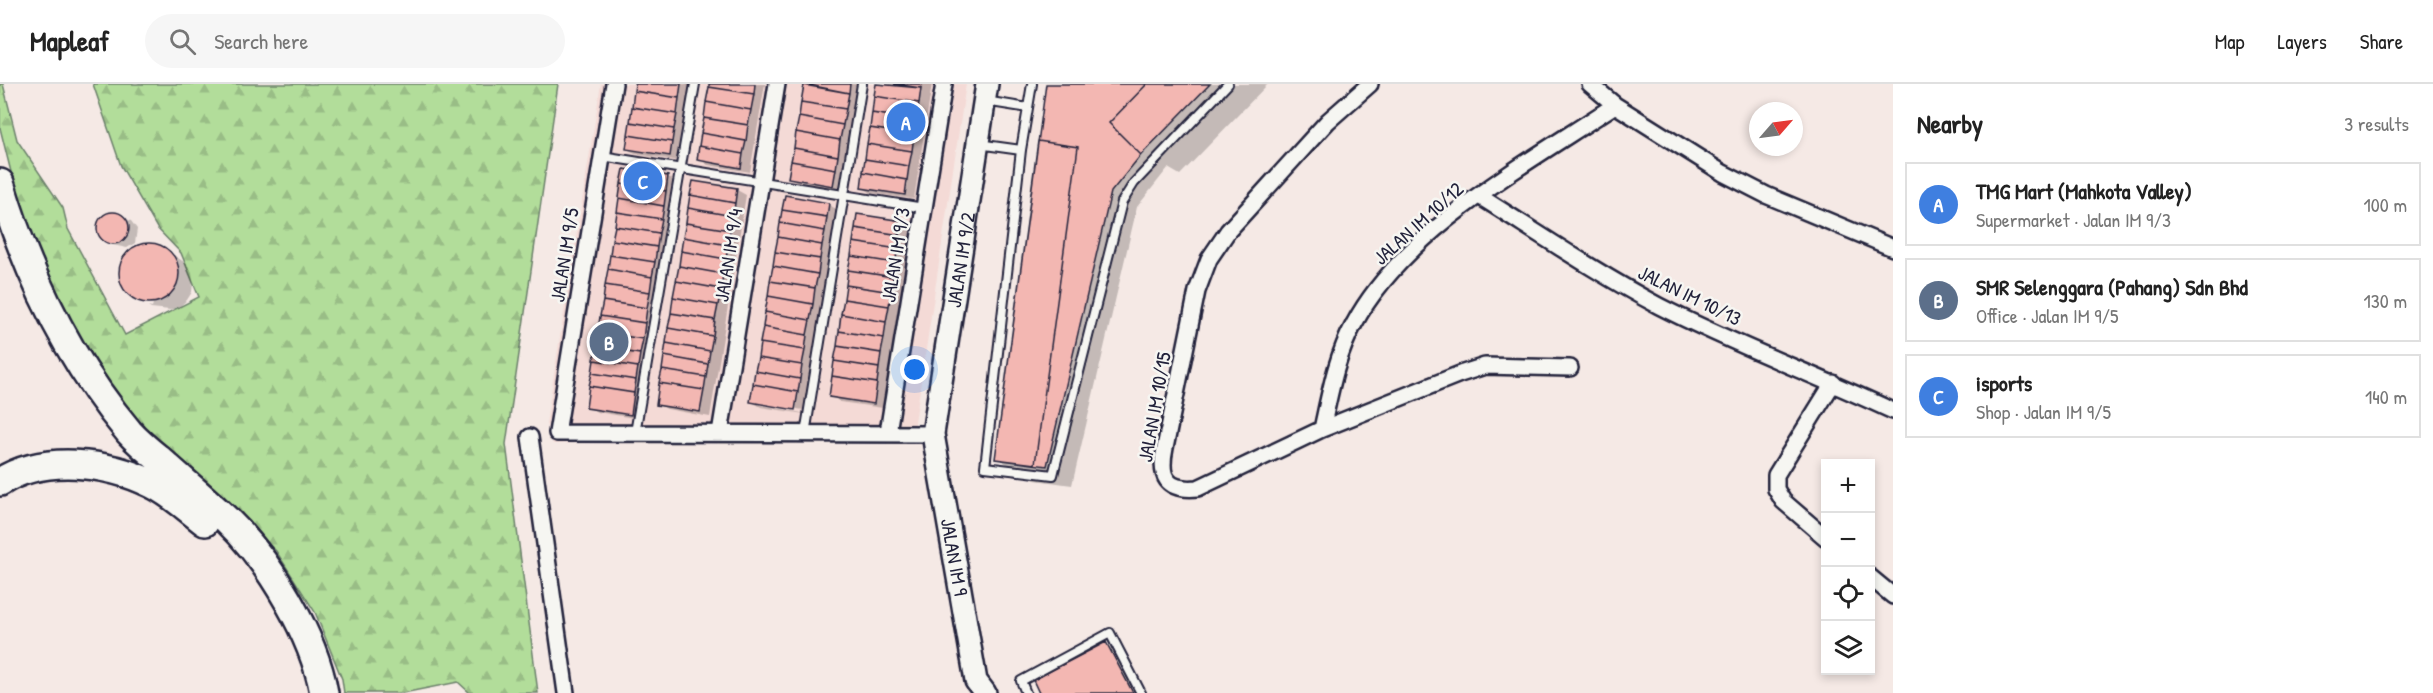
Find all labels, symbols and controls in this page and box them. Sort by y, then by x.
search box [145,14,565,68]
text: Mapleaf [30,22,109,60]
icon: search [166,25,199,58]
text: Search here [214,26,308,56]
text: Map [2215,27,2244,56]
text: Layers [2277,27,2327,56]
text: Share [2360,27,2403,56]
pin: A [886,99,926,144]
north arrow [1749,102,1803,156]
text: Nearby [1917,106,1983,141]
text: 3 results [2344,110,2409,137]
pin: C [624,158,662,204]
street label: JALAN IM 10/12 [1367,175,1469,271]
text: TMG Mart (Mahkota Valley) [1976,176,2192,206]
text: A [1934,191,1943,218]
text: 100 m [2364,191,2407,218]
street label: JALAN IM 9/5 [543,205,585,304]
street label: JALAN IM 9/4 [707,206,749,304]
street label: JALAN IM 9/3 [874,206,916,304]
text: Supermarket · Jalan IM 9/3 [1976,206,2171,233]
street label: JALAN IM 9/2 [939,210,981,309]
street label: JALAN IM 10/13 [1634,258,1746,332]
text: SMR Selenggara (Pahang) Sdn Bhd [1976,272,2248,302]
text: B [1933,287,1944,314]
text: 130 m [2364,287,2407,314]
text: Office · Jalan IM 9/5 [1976,302,2119,329]
pin: B [590,320,628,364]
street label: JALAN IM 10/15 [1131,349,1177,464]
your location [900,355,929,384]
text: isports [1976,368,2032,398]
text: C [1933,383,1944,410]
text: 140 m [2365,383,2407,410]
text: Shop · Jalan IM 9/5 [1976,398,2111,425]
map controls [1821,459,1875,675]
button: + [1821,459,1875,513]
button: − [1821,513,1875,567]
street label: JALAN IM 9 [935,516,975,598]
button: locate [1821,567,1875,621]
button: layers [1821,621,1875,675]

